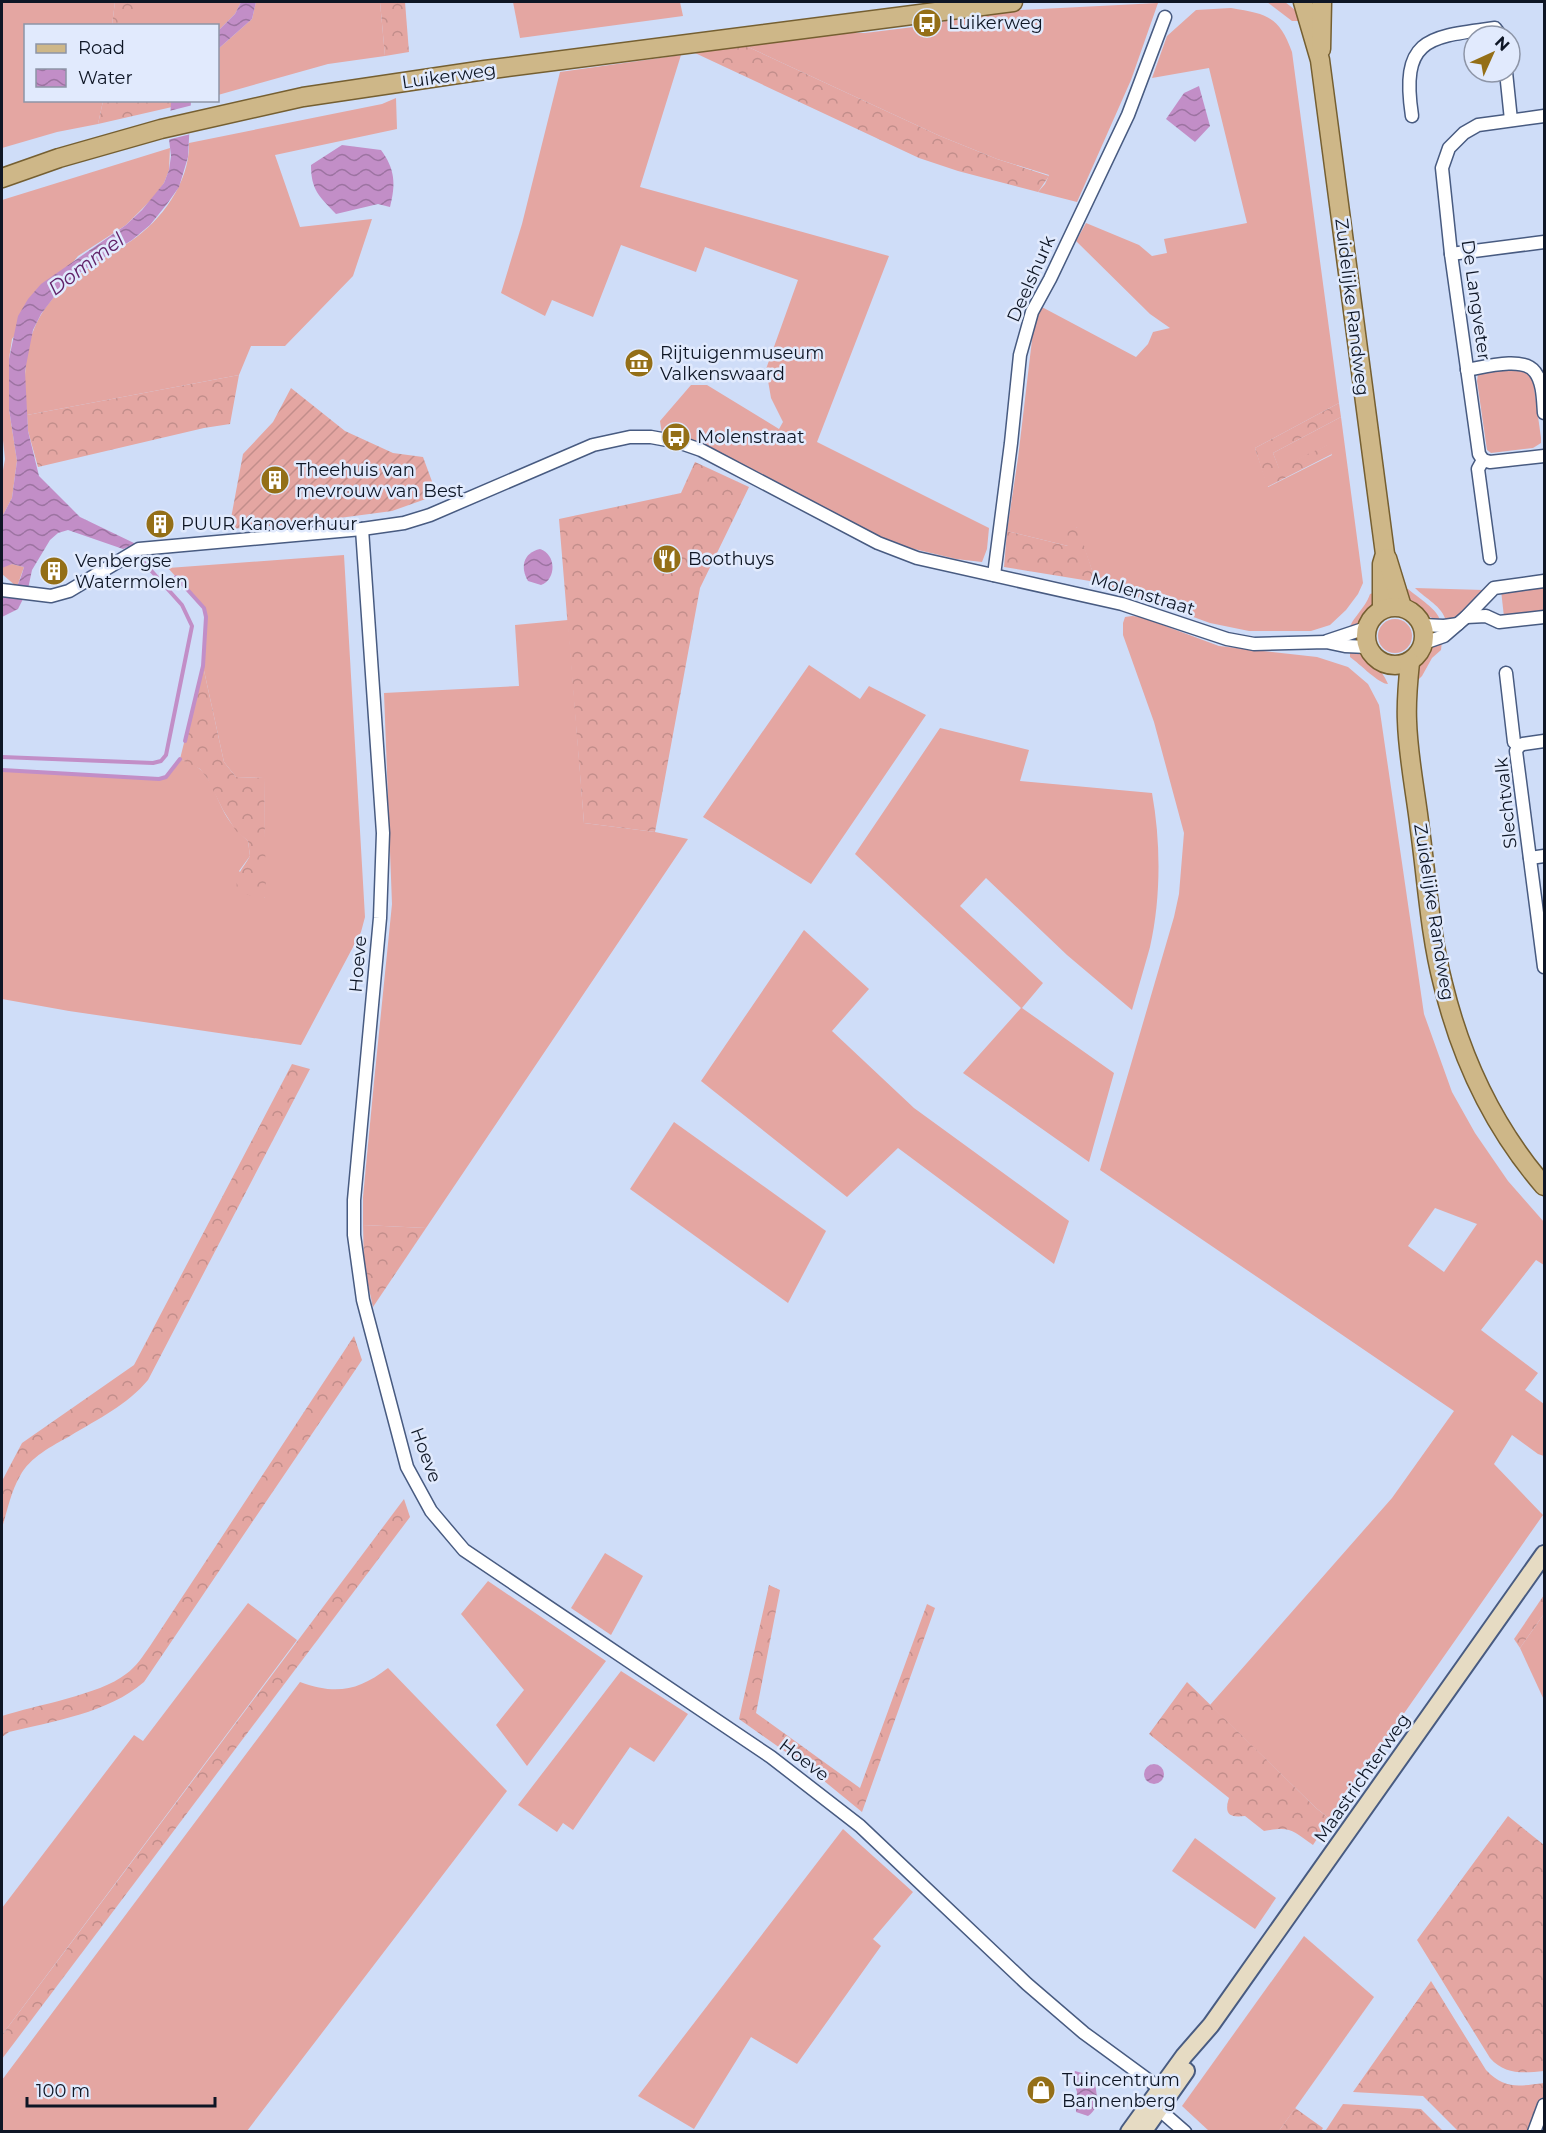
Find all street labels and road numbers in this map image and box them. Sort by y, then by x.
street label: Luikerweg [400,59,498,93]
street label: Zuidelijke Randweg [1330,217,1374,397]
street label: Deelshurk [1002,232,1060,326]
street label: De Langveter [1457,238,1495,362]
street label: Molenstraat [1088,568,1198,620]
street label: Slechtvalk [1490,756,1522,850]
street label: Zuidelijke Randweg [1409,822,1459,1002]
street label: Hoeve [345,935,371,993]
street label: Hoeve [406,1424,446,1486]
street label: Maastrichterweg [1309,1709,1415,1847]
street label: Hoeve [775,1734,833,1786]

